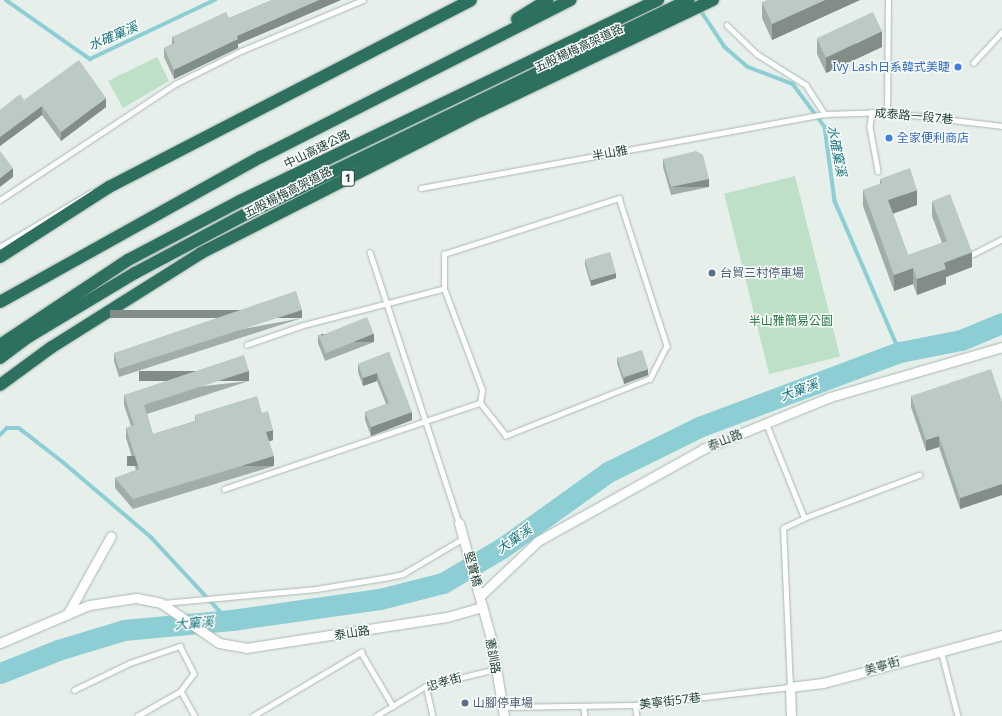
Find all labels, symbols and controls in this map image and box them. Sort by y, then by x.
water label: 水確窠溪 [86,19,140,53]
street label: 五股楊梅高架道路 [532,21,626,75]
place label: Ivy Lash日系韓式美睫 [832,60,950,74]
marker: Ivy Lash日系韓式美睫 [953,62,963,72]
street label: 成泰路一段7巷 [874,105,954,127]
water label: 水確窠溪 [824,124,850,178]
street label: 中山高速公路 [281,127,353,171]
place label: 全家便利商店 [897,131,969,145]
marker: 全家便利商店 [884,133,894,143]
street label: 半山雅 [591,143,629,163]
street label: 五股楊梅高架道路 [242,164,334,220]
road number: 1 [340,169,356,187]
place label: 台貿三村停車場 [720,266,804,280]
marker: 台貿三村停車場 [707,268,717,278]
park label: 半山雅簡易公園 [749,314,833,328]
water label: 大窠溪 [778,376,820,404]
street label: 泰山路 [706,427,744,453]
water label: 大窠溪 [494,521,534,557]
street label: 堅實橋 [461,550,485,588]
water label: 大窠溪 [174,614,214,632]
street label: 泰山路 [333,623,371,643]
street label: 憲訓路 [483,637,503,675]
street label: 美寧街 [863,654,901,678]
street label: 忠孝街 [425,670,463,694]
street label: 美寧街57巷 [638,690,702,712]
place label: 山腳停車場 [473,696,533,710]
marker: 山腳停車場 [460,698,470,708]

